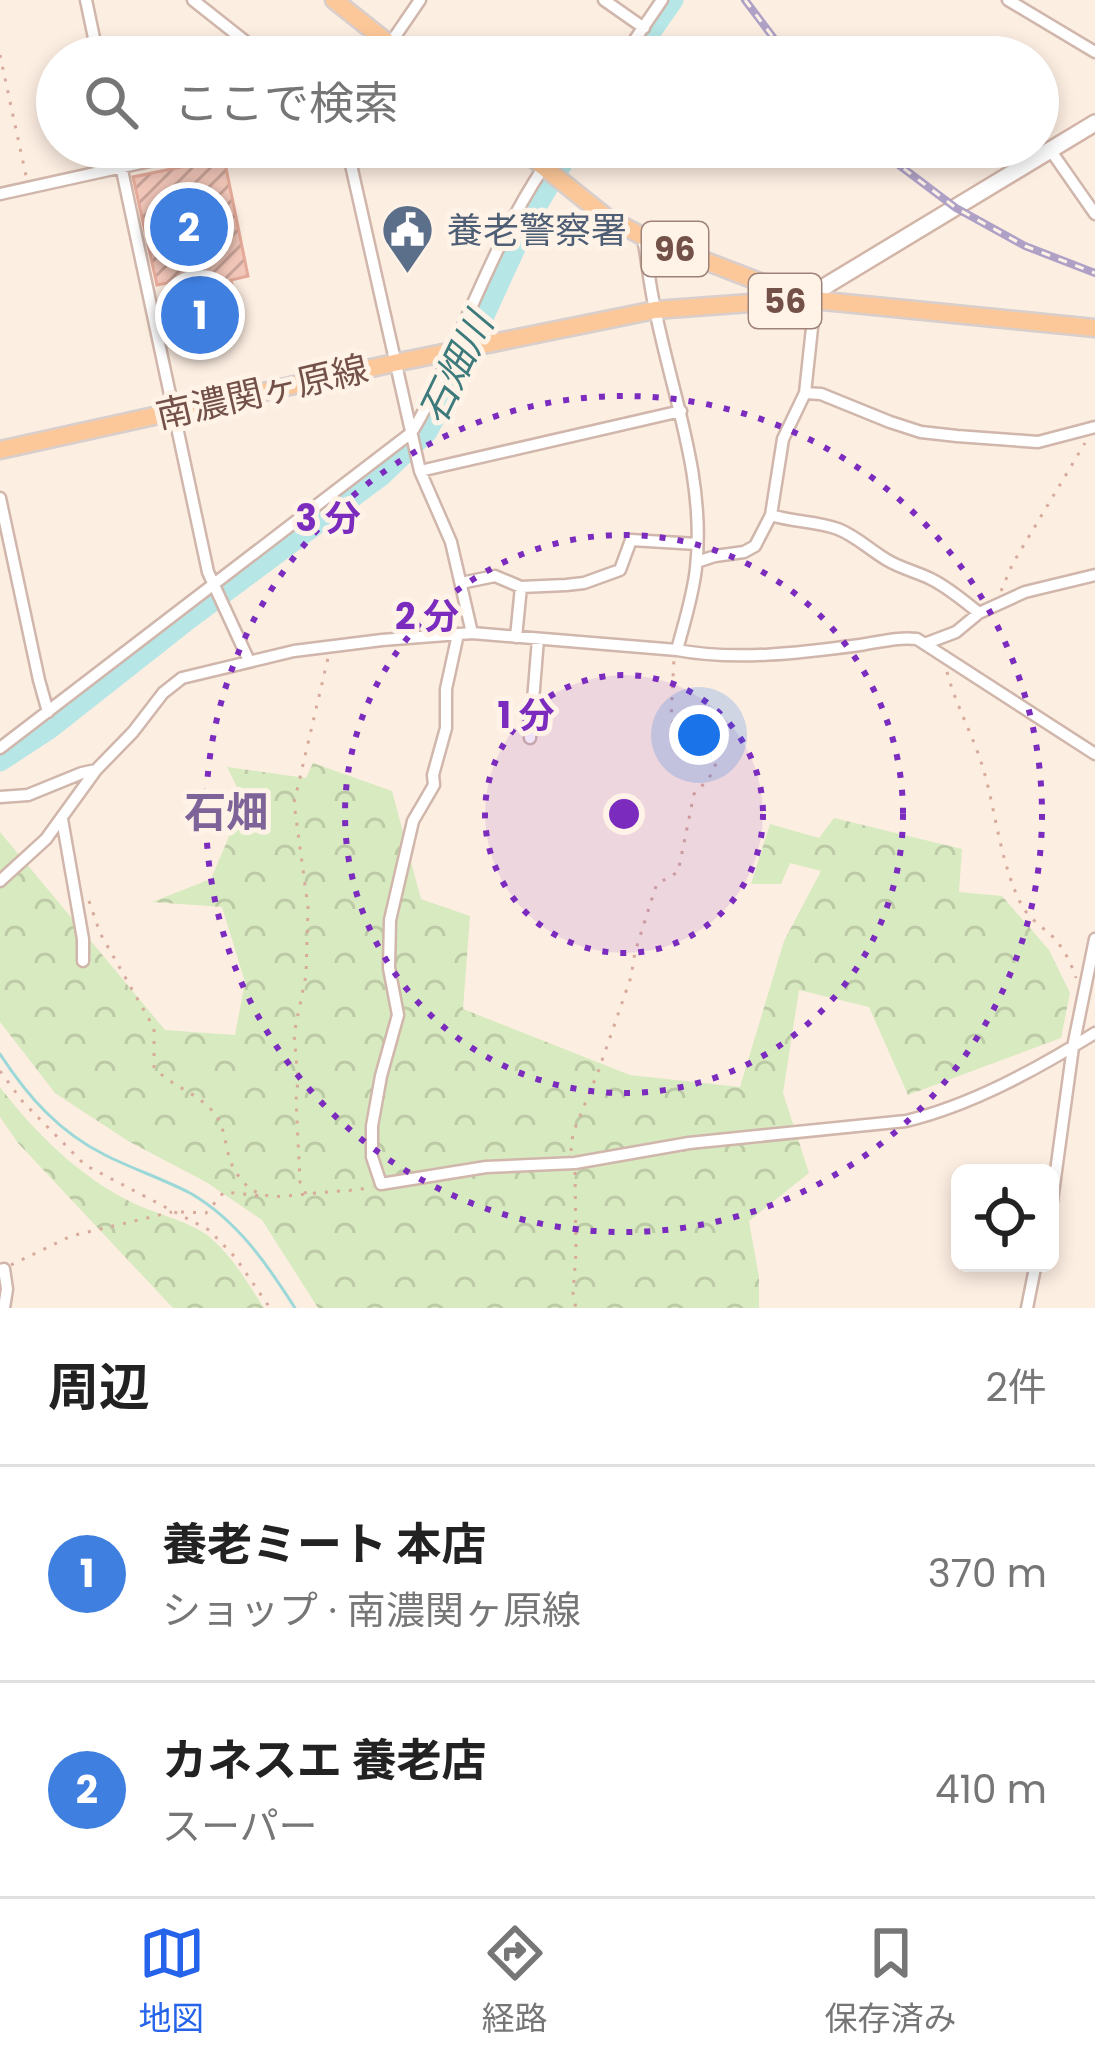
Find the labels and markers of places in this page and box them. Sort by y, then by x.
pin: 2 [150,182,228,272]
public building icon: 養老警察署 [380,202,436,276]
place label: 養老警察署 [447,205,627,256]
pin: 1 [161,270,239,360]
centre of rings [603,793,645,835]

